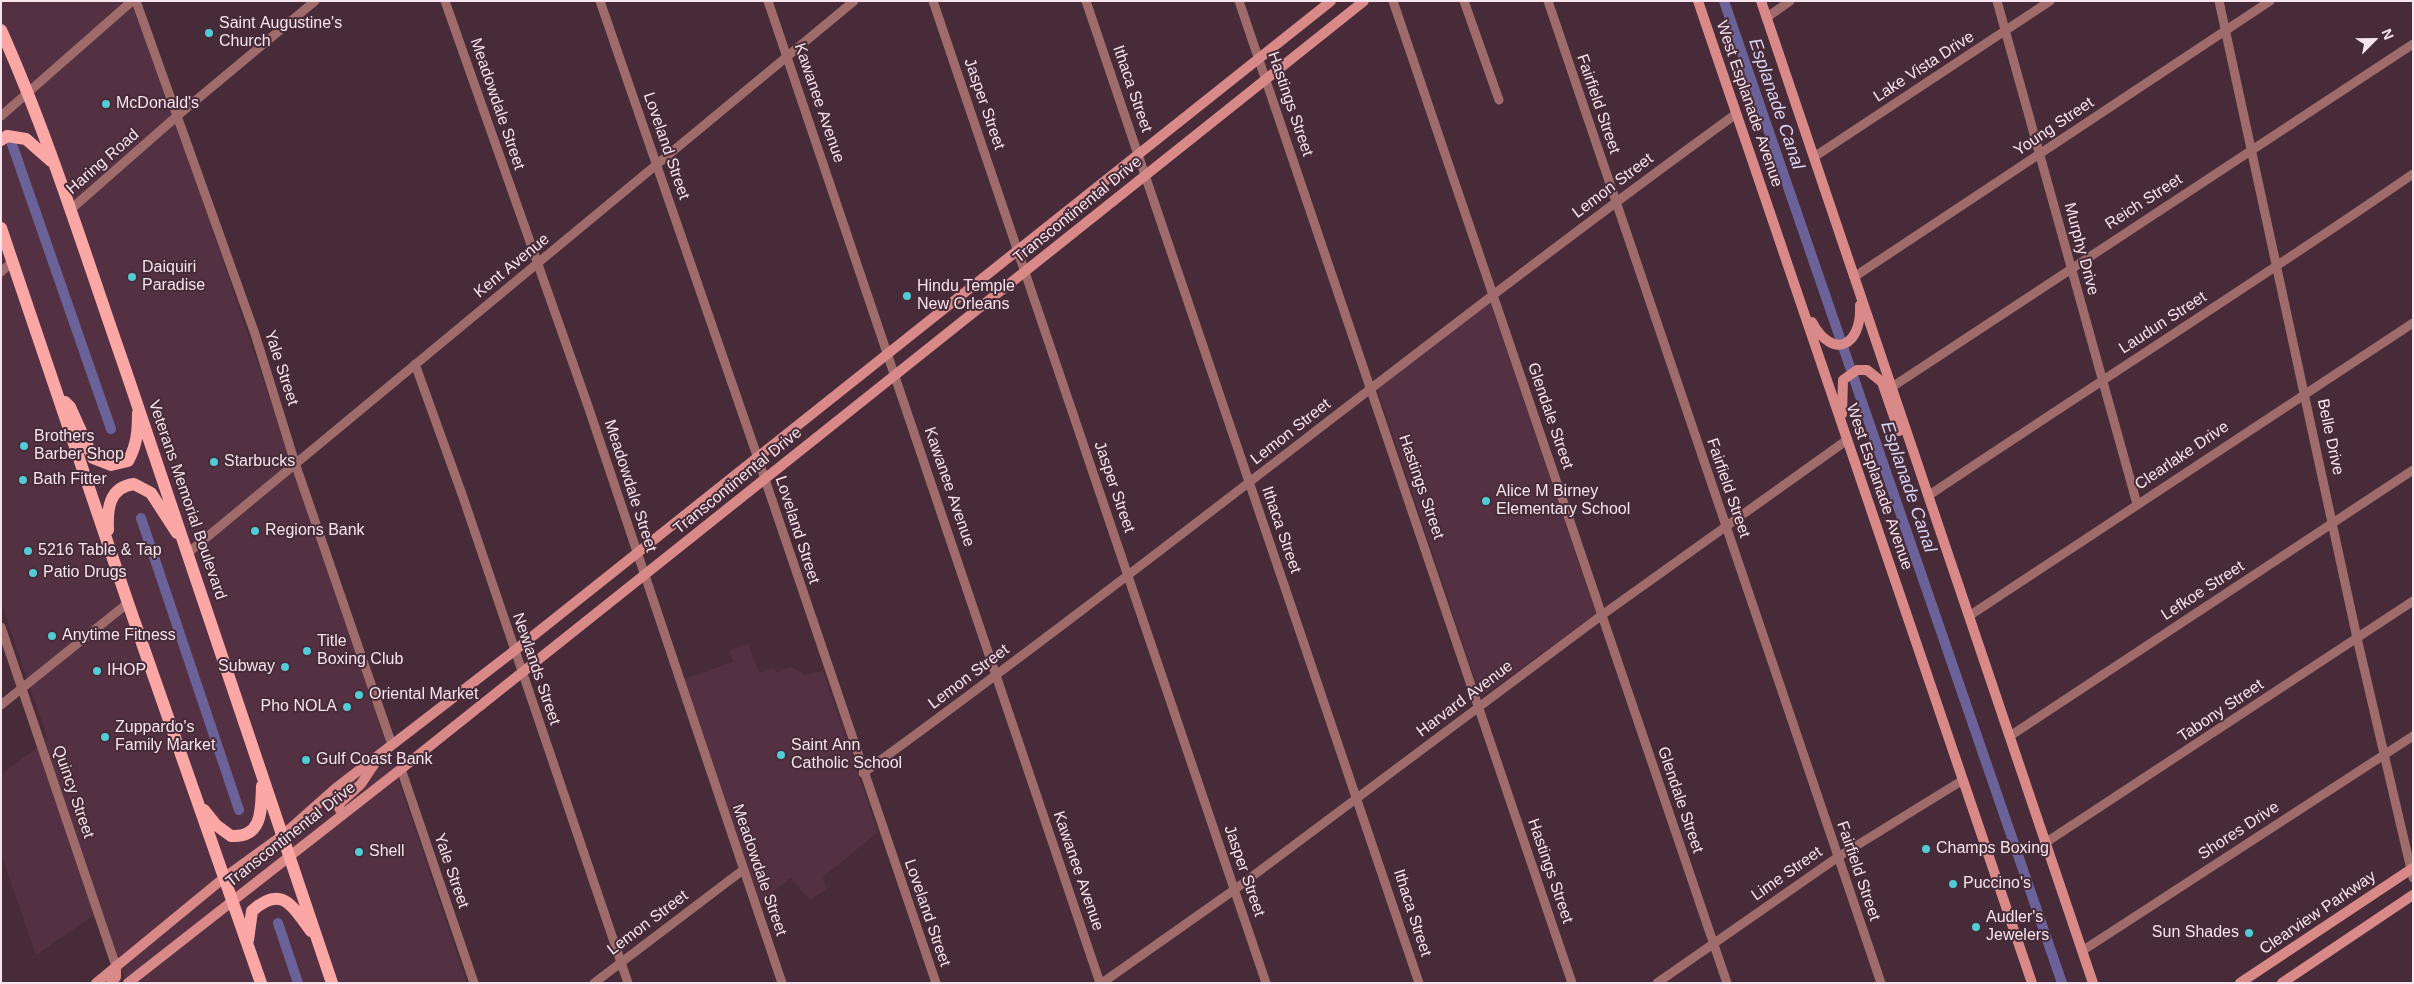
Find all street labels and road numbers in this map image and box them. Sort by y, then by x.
street label: West Esplanade Avenue [1711,18,1787,190]
street label: Lake Vista Drive [1870,27,1978,107]
street label: Meadowdale Street [465,36,529,172]
street label: Kawanee Avenue [790,41,848,165]
street label: Ithaca Street [1108,43,1156,135]
street label: Hastings Street [1263,49,1317,159]
street label: Fairfield Street [1572,52,1624,156]
street label: Jasper Street [959,56,1009,152]
street label: Loveland Street [639,90,693,202]
street label: Young Street [2011,93,2097,161]
street label: Haring Road [63,125,143,199]
street label: Lemon Street [1569,149,1657,223]
street label: Transcontinental Drive [1010,152,1146,268]
street label: Reich Street [2102,170,2186,234]
street label: Murphy Drive [2059,201,2103,297]
street label: Kent Avenue [470,230,554,302]
street label: Laudun Street [2116,288,2210,358]
street label: Yale Street [260,328,302,408]
street label: Glendale Street [1523,360,1577,472]
street label: Lemon Street [1247,395,1335,469]
street label: Belle Drive [2313,397,2347,477]
street label: Veterans Memorial Boulevard [144,398,230,602]
street label: West Esplanade Avenue [1841,401,1917,573]
street label: Meadowdale Street [600,417,660,555]
street label: Clearlake Drive [2131,417,2233,495]
street label: Transcontinental Drive [670,423,806,539]
street label: Kawanee Avenue [920,425,978,549]
street label: Hastings Street [1394,432,1448,542]
street label: Fairfield Street [1702,436,1754,540]
street label: Jasper Street [1089,439,1139,535]
street label: Loveland Street [771,474,823,586]
street label: Ithaca Street [1257,484,1305,576]
street label: Lefkoe Street [2158,557,2248,625]
street label: Newlands Street [508,610,564,728]
street label: Lemon Street [925,640,1013,714]
street label: Harvard Avenue [1413,657,1517,741]
street label: Tabony Street [2175,675,2267,747]
street label: Quincy Street [48,743,98,841]
street label: Glendale Street [1653,744,1707,856]
street label: Transcontinental Drive [222,778,360,892]
street label: Shores Drive [2195,798,2283,864]
street label: Meadowdale Street [727,802,791,938]
street label: Kawanee Avenue [1049,809,1107,933]
street label: Hastings Street [1523,816,1577,926]
street label: Fairfield Street [1832,819,1884,923]
street label: Jasper Street [1219,823,1269,919]
street label: Yale Street [429,831,473,911]
street label: Lime Street [1748,843,1826,905]
street label: Loveland Street [900,857,954,969]
street label: Ithaca Street [1389,867,1435,959]
street label: Clearview Parkway [2256,867,2380,959]
street label: Lemon Street [604,886,692,960]

